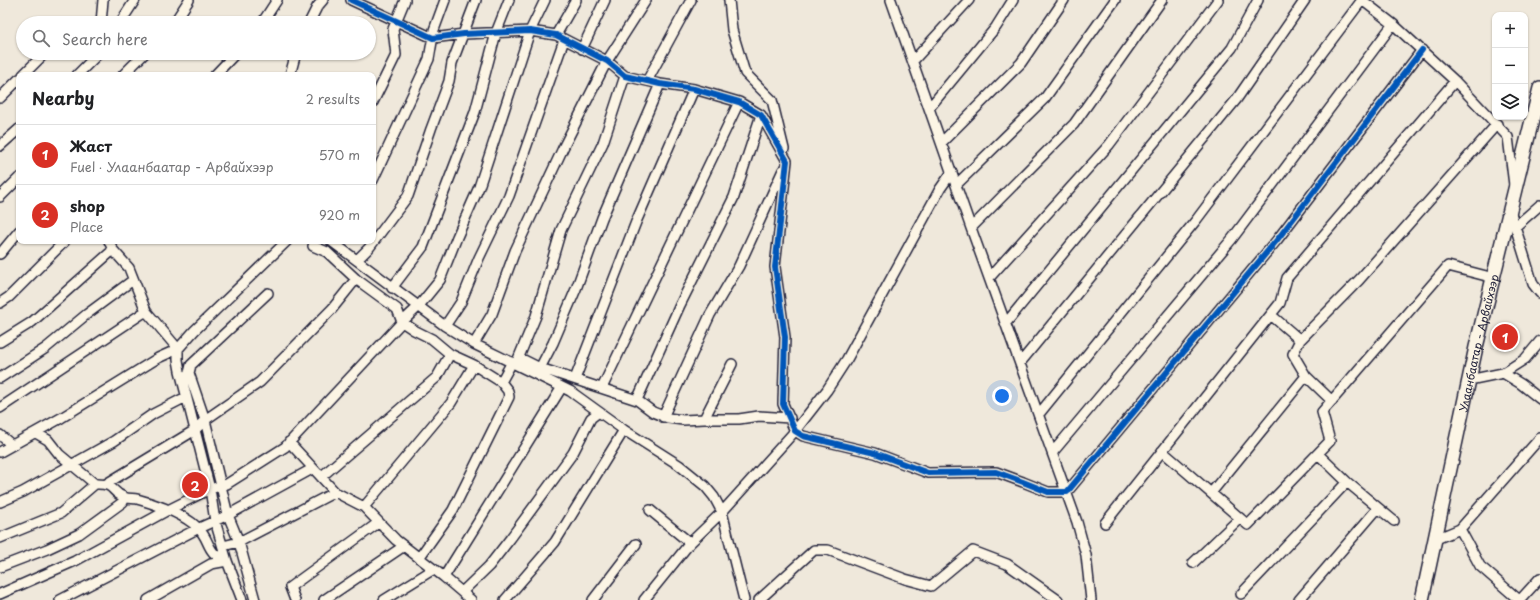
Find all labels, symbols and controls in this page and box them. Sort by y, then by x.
map controls [1492,12,1528,120]
button: + [1492,12,1528,48]
search box [16,16,376,60]
icon: search [30,27,52,49]
text: Search here [62,27,148,50]
button: − [1492,48,1528,84]
button: layers [1492,84,1528,120]
text: Nearby [32,85,94,111]
text: 2 results [306,89,360,108]
text: Жаст [70,134,112,157]
text: 1 [42,145,48,164]
text: 570 m [319,145,360,164]
text: Fuel · Улаанбаатар - Арвайхээр [70,157,274,176]
text: shop [70,194,105,217]
text: 2 [40,205,50,224]
text: 920 m [319,205,360,224]
text: Place [70,217,103,236]
street label: Улаанбаатар - Арвайхээр [1454,272,1502,414]
pin: 1 [1492,322,1518,352]
your location [992,386,1012,406]
pin: 2 [182,470,208,500]

